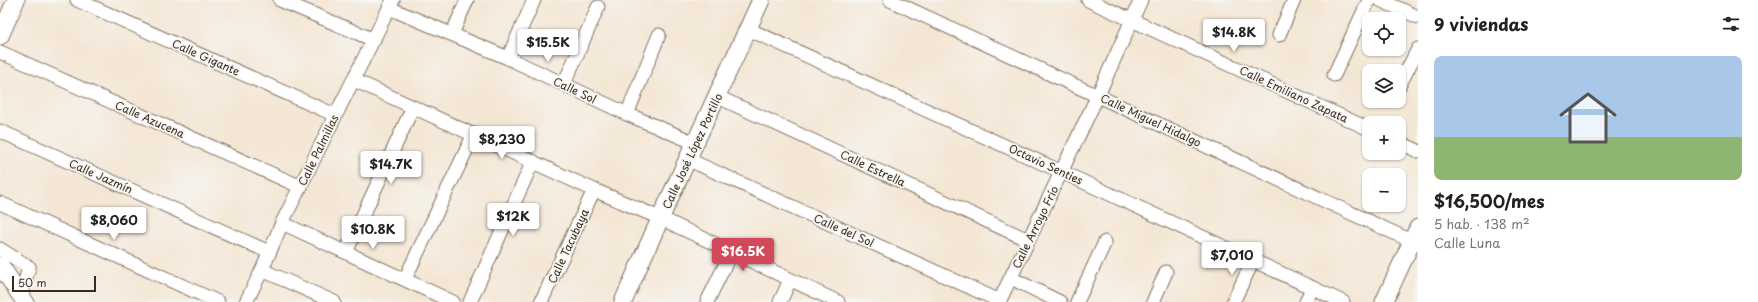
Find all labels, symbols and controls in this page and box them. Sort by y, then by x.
text: 9 viviendas [1434,11,1529,37]
map controls [1362,12,1406,212]
button: locate [1362,12,1406,56]
icon: filters [1720,13,1742,35]
pin: $14.8K [1201,19,1267,53]
text: $14.8K [1212,22,1256,41]
pin: $15.5K [515,29,581,63]
text: $15.5K [526,32,570,51]
street label: Calle Gigante [169,34,243,80]
street label: Calle Emiliano Zapata [1237,61,1351,127]
button: layers [1362,64,1406,108]
street label: Calle Sol [551,73,599,107]
icon: home [1552,82,1624,154]
street label: Calle Miguel Hidalgo [1098,89,1204,151]
street label: Calle José López Portillo [658,90,726,212]
street label: Calle Azucena [112,96,188,142]
street label: Calle Palmillas [293,111,343,189]
button: + [1362,116,1406,160]
pin: $8,230 [469,126,535,160]
text: $8,230 [479,129,525,148]
street label: Octavio Senties [1006,139,1086,189]
street label: Calle Estrella [837,145,909,191]
pin: $14.7K [358,151,424,185]
street label: Calle Jazmín [66,154,136,198]
text: $14.7K [369,154,413,173]
button: − [1362,168,1406,212]
street label: Calle Arroyo Frío [1008,183,1062,271]
text: $16,500/mes [1434,188,1545,214]
pin: $12K [489,203,537,237]
text: $12K [496,206,530,225]
street label: Calle Tacubaya [543,206,593,286]
pin: $8,060 [81,207,147,241]
street label: Calle del Sol [811,209,877,251]
text: $8,060 [90,210,138,229]
text: 5 hab. · 138 m² [1434,214,1530,233]
pin: $10.8K [340,216,406,250]
text: $10.8K [351,219,395,238]
text: Calle Luna [1434,233,1500,252]
pin: $16.5K [710,238,776,272]
text: $16.5K [721,241,765,260]
pin: $7,010 [1199,242,1265,276]
text: $7,010 [1211,245,1254,264]
scale bar [12,274,96,293]
text: 50 m [18,274,47,291]

